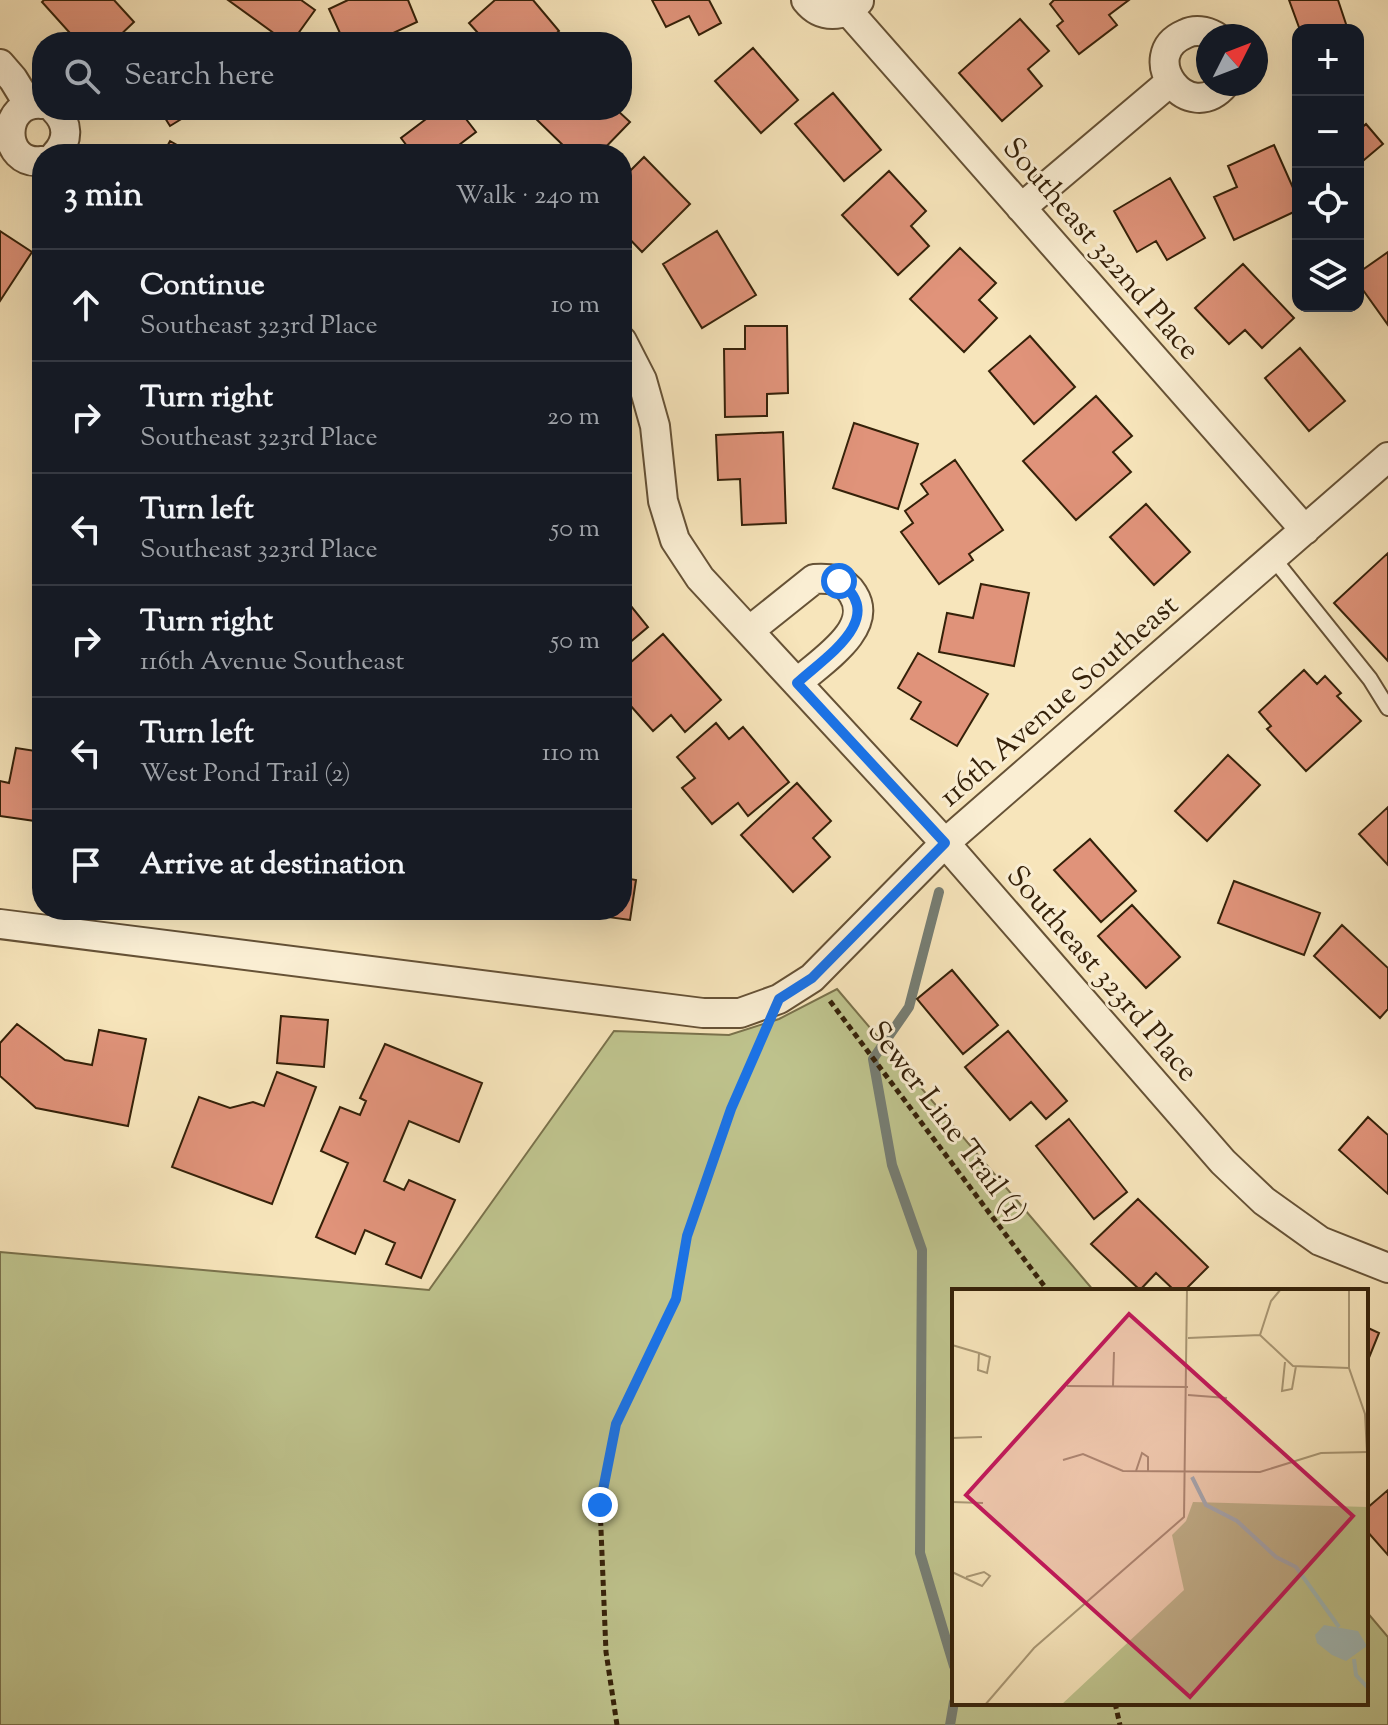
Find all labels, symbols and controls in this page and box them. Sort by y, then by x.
north arrow [1196,24,1268,96]
map controls [1292,24,1364,312]
button: + [1292,24,1364,96]
search box [32,32,632,120]
icon: search [60,54,104,98]
text: Search here [124,55,274,98]
button: − [1292,96,1364,168]
street label: Southeast 322nd Place [991,129,1209,370]
button: locate [1292,168,1364,240]
text: 3 min [64,172,143,221]
text: Walk · 240 m [456,178,600,215]
button: layers [1292,240,1364,312]
text: Continue [140,265,265,308]
icon: ahead [64,283,108,327]
text: 10 m [551,287,600,324]
text: Southeast 323rd Place [140,308,378,345]
text: Turn right [140,377,273,420]
icon: right [64,395,108,439]
text: 20 m [547,399,600,436]
text: Southeast 323rd Place [140,420,378,457]
text: Turn left [140,489,254,532]
icon: left [64,507,108,551]
text: 50 m [550,511,600,548]
text: Southeast 323rd Place [140,532,378,569]
route start [821,563,857,599]
street label: 116th Avenue Southeast [930,586,1189,818]
text: Turn right [140,601,273,644]
icon: right [64,619,108,663]
text: 50 m [550,623,600,660]
text: 116th Avenue Southeast [140,644,404,681]
text: Turn left [140,713,254,756]
icon: left [64,731,108,775]
text: 110 m [542,735,600,772]
text: West Pond Trail (2) [140,756,351,793]
icon: arrive [64,843,108,887]
text: Arrive at destination [140,844,405,887]
street label: Southeast 323rd Place [995,857,1207,1092]
street label: Sewer Line Trail (1) [856,1013,1036,1232]
inset map [952,1289,1368,1705]
route end [582,1487,618,1523]

